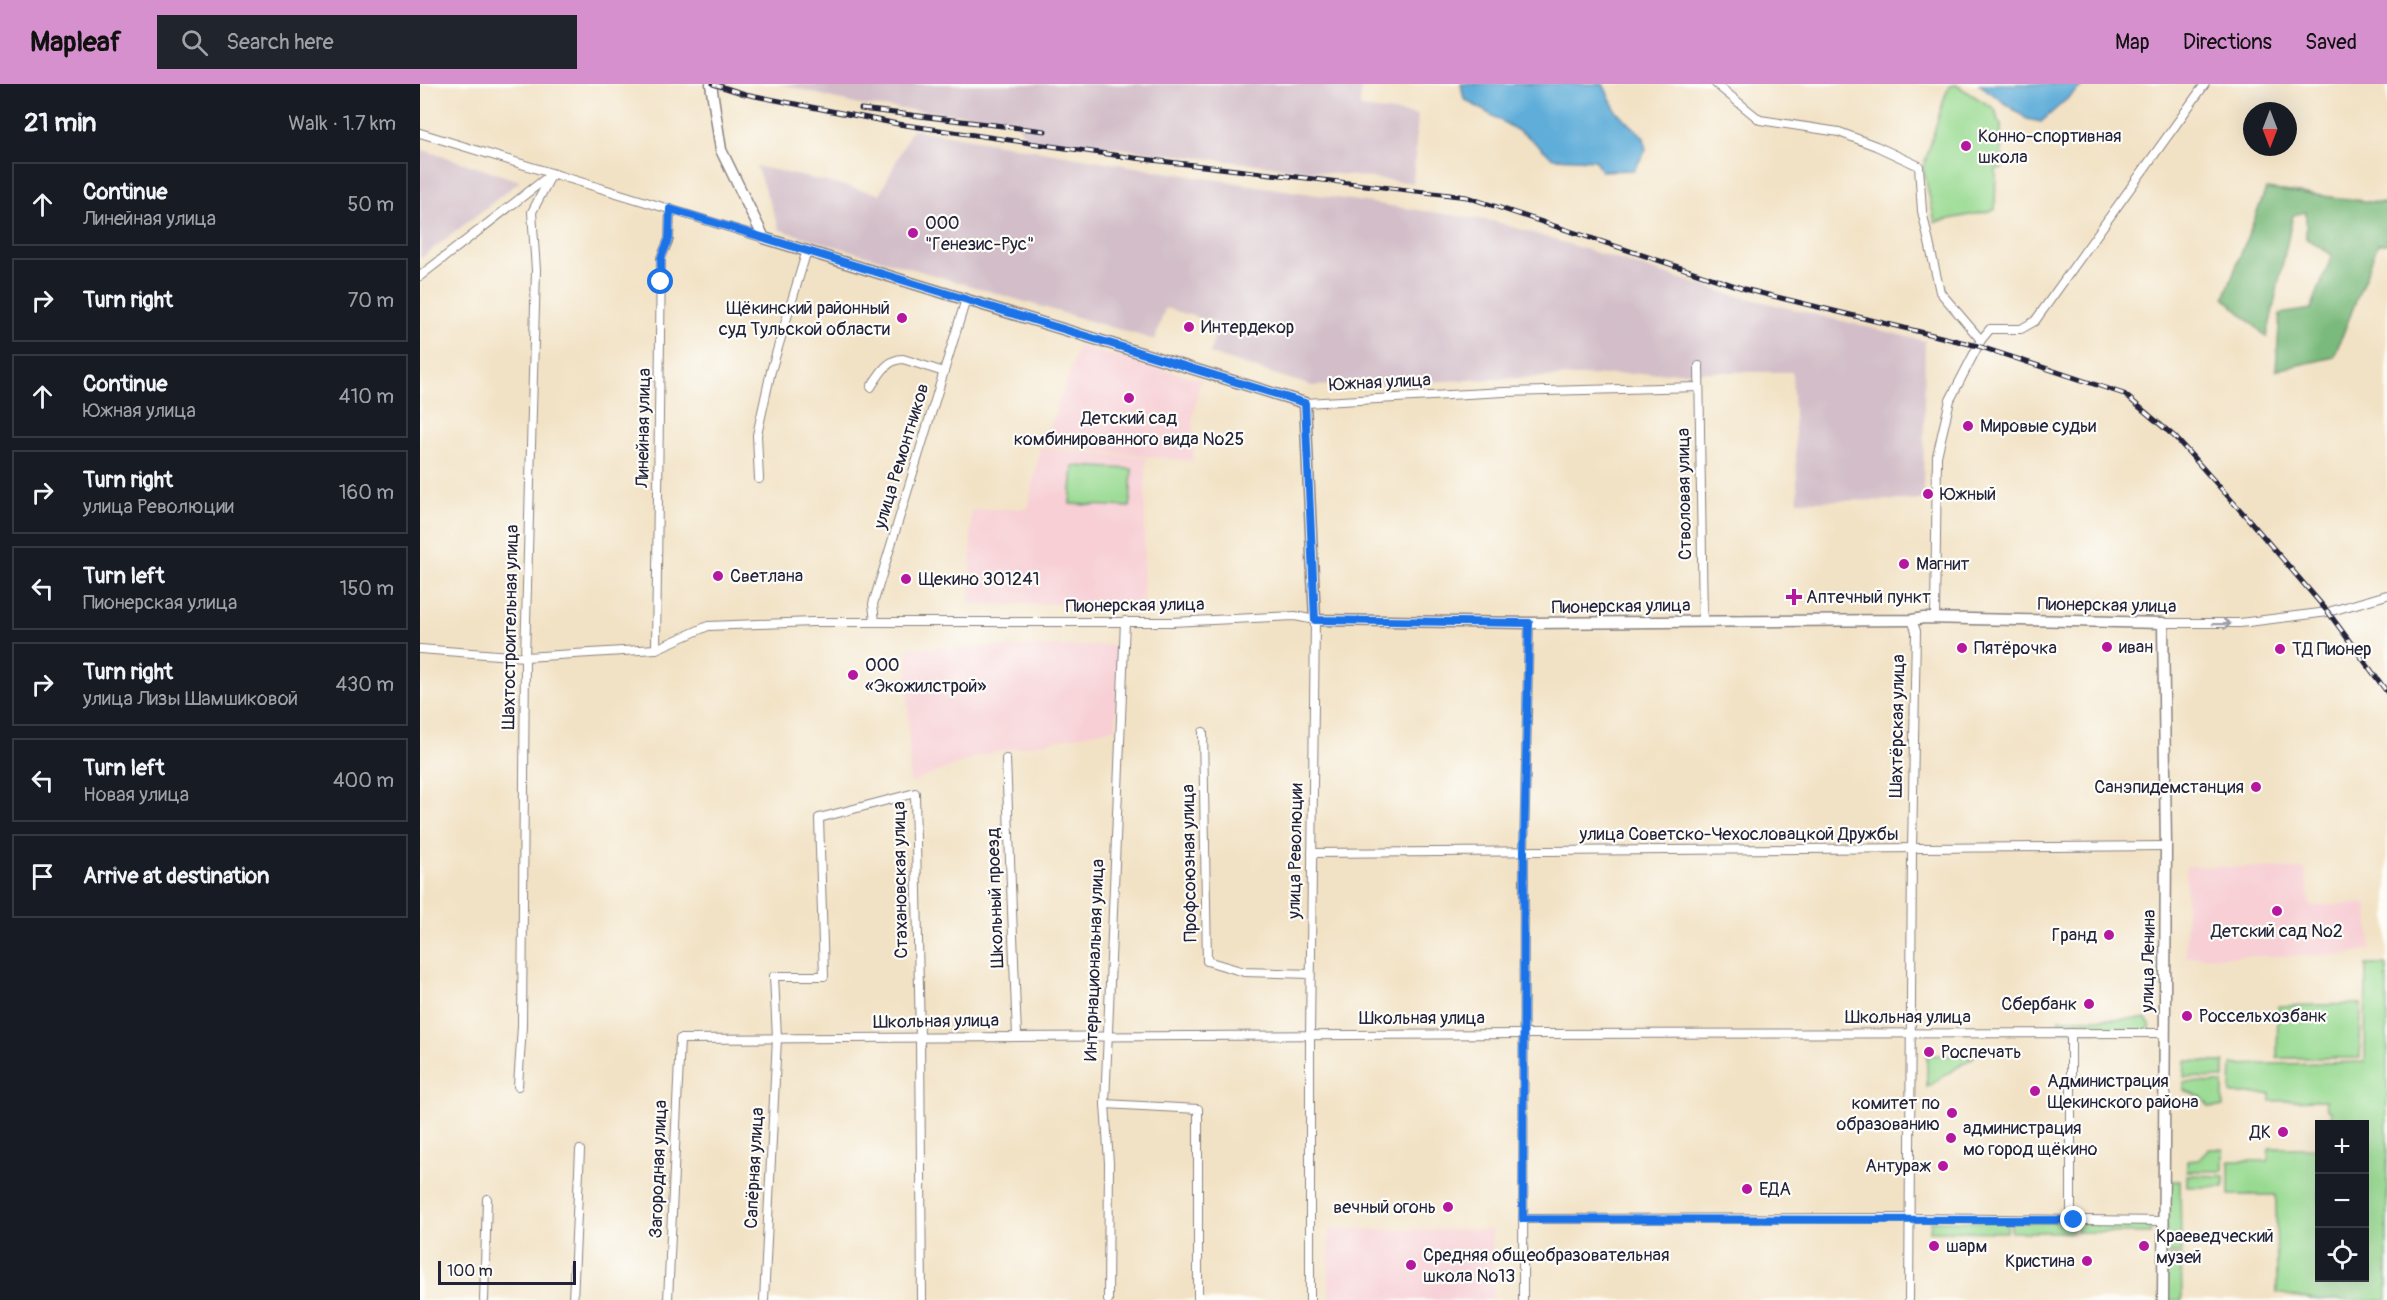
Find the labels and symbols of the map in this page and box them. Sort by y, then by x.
north arrow [2243,102,2297,156]
place label: Конно-спортивная школа [1978,125,2121,169]
marker: Конно-спортивная школа [1959,139,1973,153]
place label: ООО "Генезис-Рус" [925,212,1034,256]
marker: ООО "Генезис-Рус" [906,226,920,240]
route start [647,268,673,294]
place label: Щёкинский районный суд Тульской области [719,297,890,341]
marker: Щёкинский районный суд Тульской области [895,311,909,325]
place label: Интердекор [1201,316,1294,339]
marker: Интердекор [1182,320,1196,334]
street label: Линейная улица [631,368,656,489]
street label: Южная улица [1329,368,1431,397]
street label: улица Ремонтников [868,381,935,533]
marker: Детский сад комбинированного вида №25 [1122,391,1136,405]
place label: Детский сад комбинированного вида №25 [1014,407,1244,451]
place label: Мировые судьи [1980,415,2096,438]
marker: Мировые судьи [1961,419,1975,433]
street label: Стволовая улица [1672,428,1697,560]
place label: Южный [1940,483,1996,506]
marker: Южный [1921,487,1935,501]
street label: Шахтостроительная улица [497,524,524,730]
place label: Магнит [1916,553,1969,576]
marker: Магнит [1897,557,1911,571]
place label: Светлана [730,565,803,588]
place label: Щекино 301241 [918,568,1040,591]
marker: Светлана [711,569,725,583]
marker: Щекино 301241 [899,572,913,586]
place label: Аптечный пункт [1806,586,1931,609]
marker: Аптечный пункт [1787,590,1801,604]
street label: Пионерская улица [1065,593,1205,618]
street label: Пионерская улица [2037,593,2177,618]
street label: Пионерская улица [1551,594,1691,619]
one-way arrow [2211,618,2231,630]
place label: иван [2119,636,2153,659]
place label: Пятёрочка [1974,637,2057,660]
place label: ТД Пионер [2292,638,2372,661]
marker: иван [2100,640,2114,654]
marker: Пятёрочка [1955,641,1969,655]
marker: ТД Пионер [2273,642,2287,656]
place label: ООО «Экожилстрой» [865,654,986,698]
street label: Шахтёрская улица [1885,654,1910,798]
marker: ООО «Экожилстрой» [846,668,860,682]
place label: Санэпидемстанция [2094,776,2244,799]
marker: Санэпидемстанция [2249,780,2263,794]
street label: улица Революции [1283,783,1308,920]
street label: Профсоюзная улица [1177,784,1202,942]
street label: Стахановская улица [888,801,913,959]
street label: улица Советско-Чехословацкой Дружбы [1578,823,1899,846]
street label: Школьный проезд [982,827,1009,968]
street label: Интернациональная улица [1079,859,1110,1061]
marker: Детский сад №2 [2270,904,2284,918]
street label: улица Ленина [2136,909,2161,1014]
place label: Детский сад №2 [2210,920,2343,943]
place label: Гранд [2052,924,2097,947]
marker: Гранд [2102,928,2116,942]
place label: Сбербанк [2001,993,2077,1016]
marker: Сбербанк [2082,997,2096,1011]
place label: Россельхозбанк [2199,1005,2327,1028]
street label: Школьная улица [1845,1006,1971,1029]
street label: Школьная улица [1359,1007,1485,1030]
street label: Школьная улица [873,1009,999,1034]
marker: Россельхозбанк [2180,1009,2194,1023]
place label: Роспечать [1941,1041,2022,1064]
marker: Роспечать [1922,1045,1936,1059]
place label: Администрация Щекинского района [2047,1070,2199,1114]
marker: Администрация Щекинского района [2028,1084,2042,1098]
place label: комитет по образованию [1837,1092,1940,1136]
street label: Загородная улица [645,1099,672,1239]
marker: комитет по образованию [1945,1106,1959,1120]
street label: Сапёрная улица [740,1107,769,1229]
place label: администрация мо город щёкино [1963,1117,2098,1161]
place label: ДК [2249,1121,2271,1144]
marker: ДК [2276,1125,2290,1139]
marker: администрация мо город щёкино [1944,1131,1958,1145]
place label: Антураж [1865,1155,1931,1178]
marker: Антураж [1936,1159,1950,1173]
place label: ЕДА [1759,1178,1791,1201]
marker: ЕДА [1740,1182,1754,1196]
place label: вечный огонь [1333,1196,1436,1219]
marker: вечный огонь [1441,1200,1455,1214]
route end [2060,1206,2086,1232]
place label: Краеведческий музей [2156,1225,2274,1269]
place label: шарм [1946,1235,1987,1258]
marker: шарм [1927,1239,1941,1253]
marker: Краеведческий музей [2137,1239,2151,1253]
place label: Средняя общеобразовательная школа №13 [1423,1244,1669,1288]
place label: Кристина [2005,1250,2075,1273]
marker: Кристина [2080,1254,2094,1268]
scale bar [438,1258,576,1286]
marker: Средняя общеобразовательная школа №13 [1404,1258,1418,1272]

